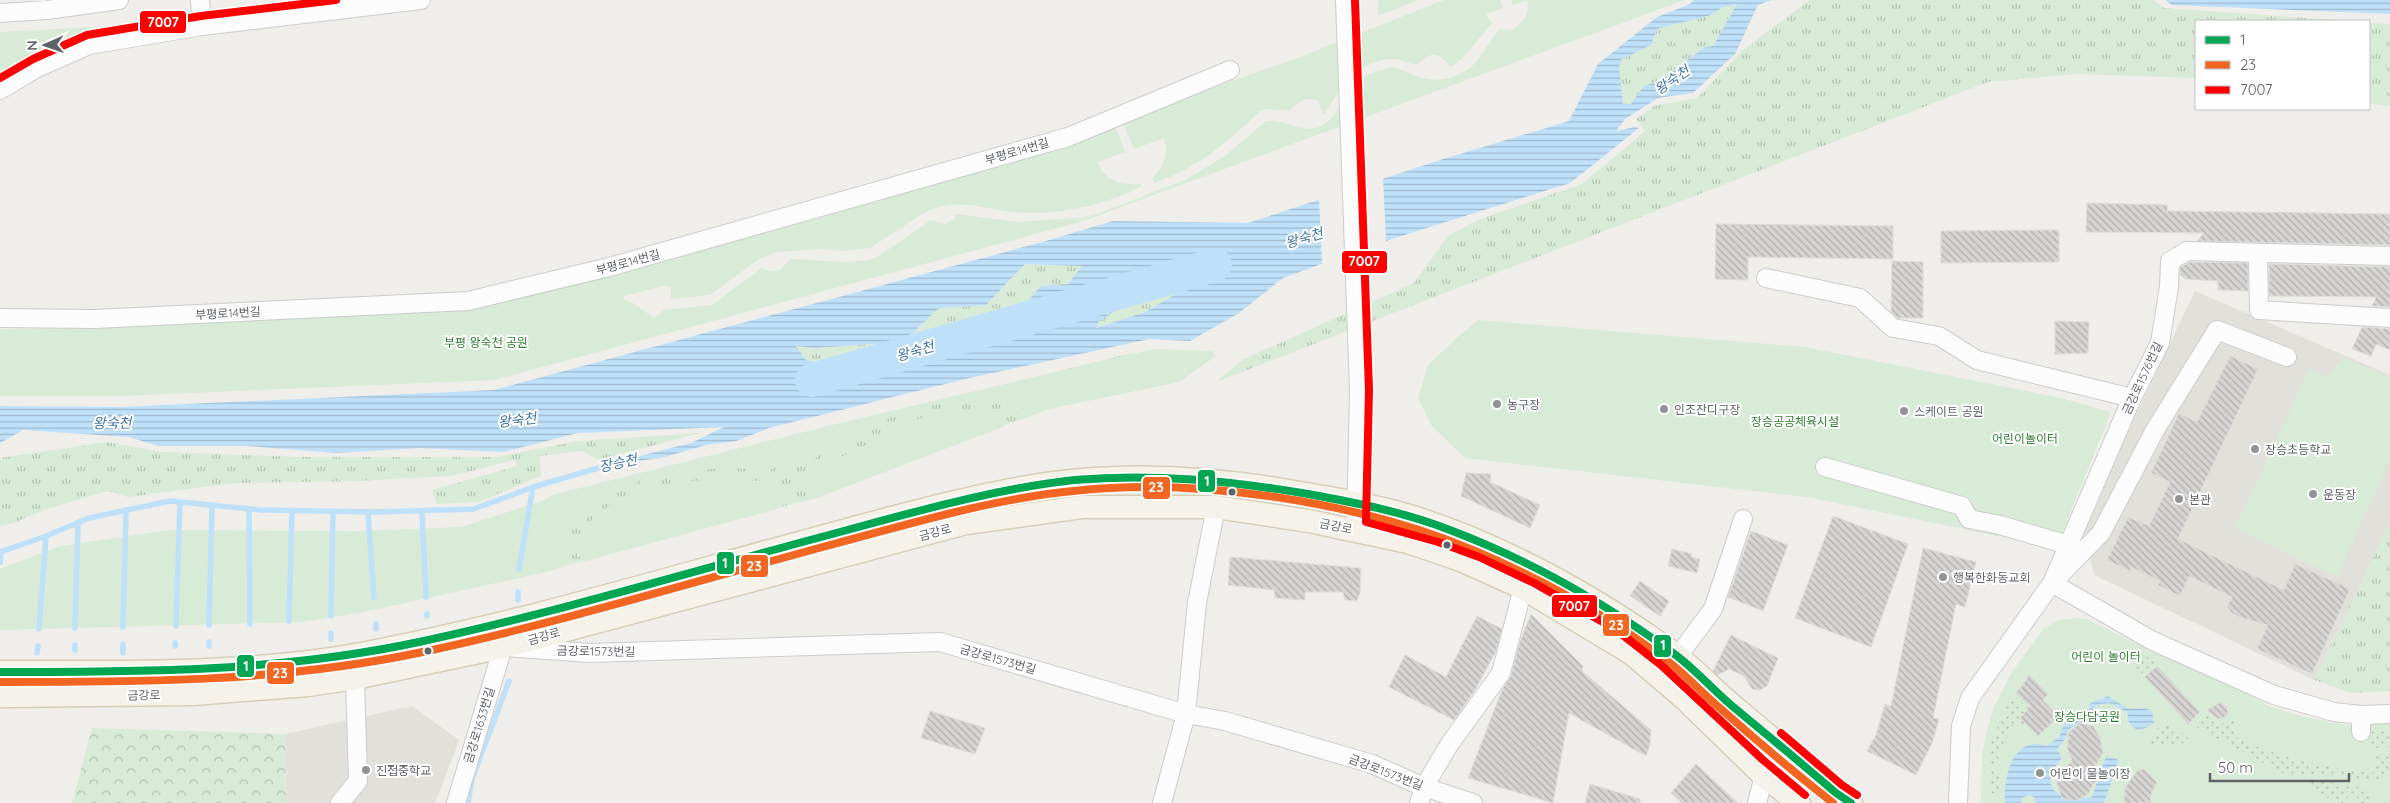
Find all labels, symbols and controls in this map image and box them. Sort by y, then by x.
line badge: 7007 [139,10,187,34]
text: 7007 [147,13,179,31]
north arrow [20,20,70,70]
legend [2195,20,2370,110]
text: 1 [2240,30,2246,49]
text: N [23,40,41,51]
text: 23 [2240,55,2256,74]
water label: 왕숙천 [1651,61,1694,98]
text: 7007 [2240,80,2273,99]
street label: 부평로14번길 [983,135,1051,167]
water label: 왕숙천 [1283,224,1326,252]
street label: 부평로14번길 [594,246,662,278]
line badge: 7007 [1341,250,1388,274]
text: 7007 [1348,252,1380,270]
street label: 부평로14번길 [195,304,261,322]
park label: 부평 왕숙천 공원 [444,335,528,350]
water label: 왕숙천 [894,337,937,365]
street label: 금강로1576번길 [2119,339,2165,417]
place label: 농구장 [1507,397,1540,412]
marker: 농구장 [1491,398,1503,410]
place label: 인조잔디구장 [1674,402,1740,417]
marker: 인조잔디구장 [1658,403,1670,415]
place label: 스케이트 공원 [1914,404,1984,419]
marker: 스케이트 공원 [1898,405,1910,417]
water label: 왕숙천 [497,409,538,431]
water label: 왕숙천 [93,414,133,432]
park label: 장승공공체육시설 [1751,414,1839,429]
park label: 어린이놀이터 [1992,431,2058,446]
place label: 장승초등학교 [2265,442,2331,457]
marker: 장승초등학교 [2249,443,2261,455]
water label: 장승천 [597,450,640,476]
line badge: 1 [1197,469,1216,493]
text: 1 [1204,472,1210,490]
line badge: 23 [1142,476,1171,500]
text: 23 [1148,478,1164,496]
unlabelled marker [1227,487,1237,497]
place label: 운동장 [2323,487,2356,502]
marker: 운동장 [2307,488,2319,500]
place label: 본관 [2189,492,2211,507]
marker: 본관 [2173,493,2185,505]
street label: 금강로 [1318,515,1354,537]
street label: 금강로 [917,520,953,544]
unlabelled marker [1442,540,1452,550]
line badge: 1 [716,551,735,575]
text: 1 [722,554,728,572]
line badge: 23 [740,554,769,578]
text: 23 [746,557,762,575]
place label: 행복한화동교회 [1953,570,2030,585]
marker: 행복한화동교회 [1937,571,1949,583]
line badge: 7007 [1551,594,1598,618]
text: 7007 [1558,597,1590,615]
line badge: 23 [1602,613,1630,637]
text: 23 [1608,616,1624,634]
street label: 금강로 [526,624,562,648]
line badge: 1 [1653,634,1672,658]
text: 1 [1660,636,1666,654]
street label: 금강로1573번길 [958,641,1038,677]
street label: 금강로1573번길 [557,643,635,659]
unlabelled marker [423,646,433,656]
park label: 어린이 놀이터 [2071,649,2141,664]
line badge: 1 [236,654,255,678]
text: 1 [243,657,249,675]
line badge: 23 [266,661,295,685]
text: 23 [272,664,288,682]
street label: 금강로1633번길 [460,685,498,765]
street label: 금강로 [127,687,161,703]
park label: 장승다담공원 [2054,709,2120,724]
scale bar [2210,750,2349,782]
street label: 금강로1573번길 [1347,751,1425,793]
text: 50 m [2218,758,2253,777]
place label: 진접중학교 [376,763,431,778]
marker: 진접중학교 [360,764,372,776]
place label: 어린이 물놀이장 [2050,766,2131,781]
marker: 어린이 물놀이장 [2034,767,2046,779]

